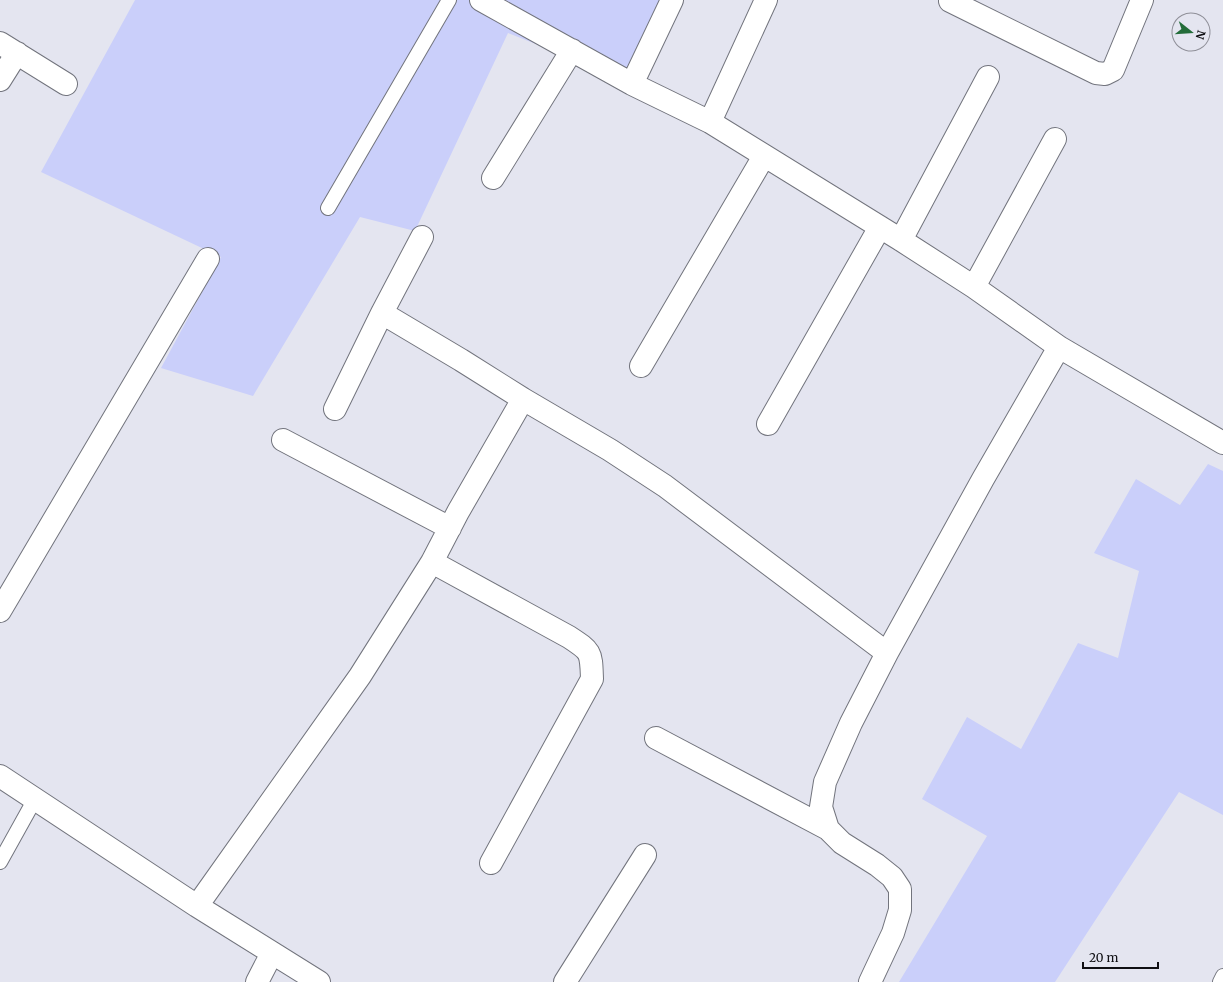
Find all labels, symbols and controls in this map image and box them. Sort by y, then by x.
north arrow [1171,12,1211,52]
text: N [1193,29,1209,41]
scale bar [1083,944,1158,970]
text: 20 m [1089,950,1118,965]

